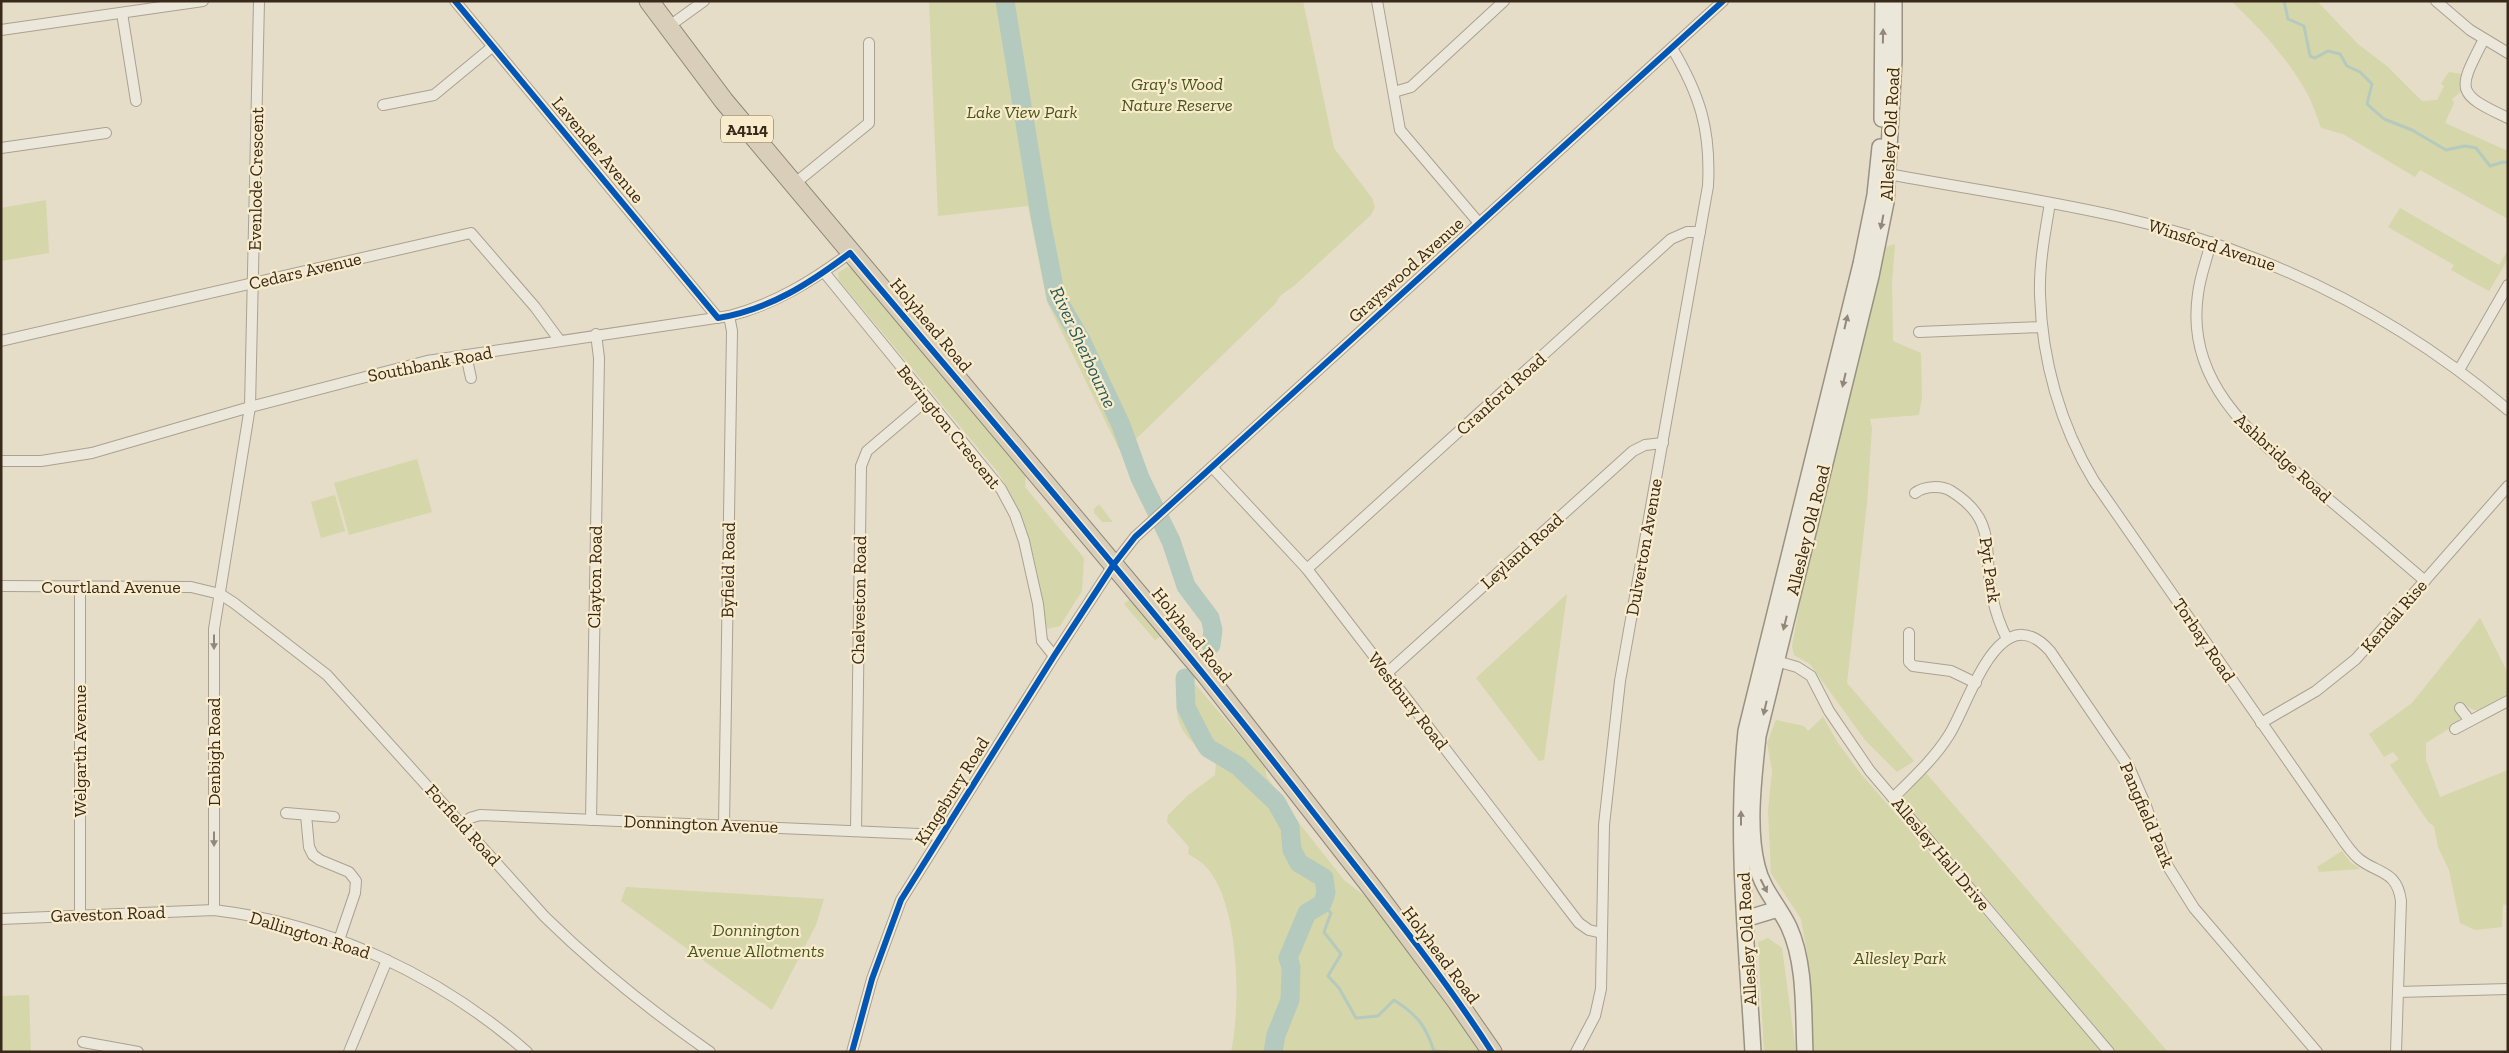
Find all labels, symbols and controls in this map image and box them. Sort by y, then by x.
one-way arrow [1879,28,1887,44]
street label: Allesley Old Road [1876,67,1904,201]
park label: Gray's Wood Nature Reserve [1121,73,1233,116]
street label: Lavender Avenue [547,92,649,208]
park label: Lake View Park [967,101,1077,123]
street label: Evenlode Crescent [244,107,268,251]
road number: A4114 [721,116,773,142]
street label: Grayswood Avenue [1344,212,1468,328]
street label: Winsford Avenue [2146,214,2278,276]
one-way arrow [1878,215,1886,231]
street label: Cedars Avenue [247,247,363,295]
street label: Holyhead Road [885,274,977,377]
water label: River Sherbourne [1045,283,1122,412]
one-way arrow [1842,315,1850,330]
street label: Southbank Road [366,341,494,387]
street label: Cranford Road [1452,348,1551,440]
street label: Bevington Crescent [892,361,1006,494]
one-way arrow [1840,373,1848,388]
street label: Ashbridge Road [2230,409,2336,507]
street label: Allesley Old Road [1781,462,1835,598]
street label: Dulverton Avenue [1621,477,1667,617]
street label: Leyland Road [1476,508,1568,594]
street label: Byfield Road [716,522,740,618]
street label: Clayton Road [583,525,607,629]
street label: Chelveston Road [847,535,871,665]
street label: Pyt Park [1975,536,2006,605]
street label: Kendal Rise [2356,575,2432,657]
street label: Courtland Avenue [41,576,181,598]
street label: Holyhead Road [1147,583,1237,687]
street label: Torbay Road [2168,594,2240,686]
one-way arrow [1781,616,1789,631]
one-way arrow [210,634,218,650]
street label: Westbury Road [1363,648,1453,754]
street label: Welgarth Avenue [69,685,91,817]
street label: Denbigh Road [203,698,225,806]
one-way arrow [1761,701,1769,716]
street label: Kingsbury Road [910,733,994,849]
street label: Pangfield Park [2115,759,2179,872]
street label: Forfield Road [420,780,506,871]
street label: Allesley Hall Drive [1887,793,1995,915]
street label: Donnington Avenue [623,810,779,838]
one-way arrow [1737,810,1745,826]
one-way arrow [210,832,218,848]
street label: Allesley Old Road [1733,872,1761,1006]
one-way arrow [1760,878,1768,893]
street label: Gaveston Road [50,901,166,927]
street label: Holyhead Road [1397,902,1485,1008]
street label: Dallington Road [247,906,373,964]
park label: Donnington Avenue Allotments [687,919,824,962]
park label: Allesley Park [1853,947,1946,969]

